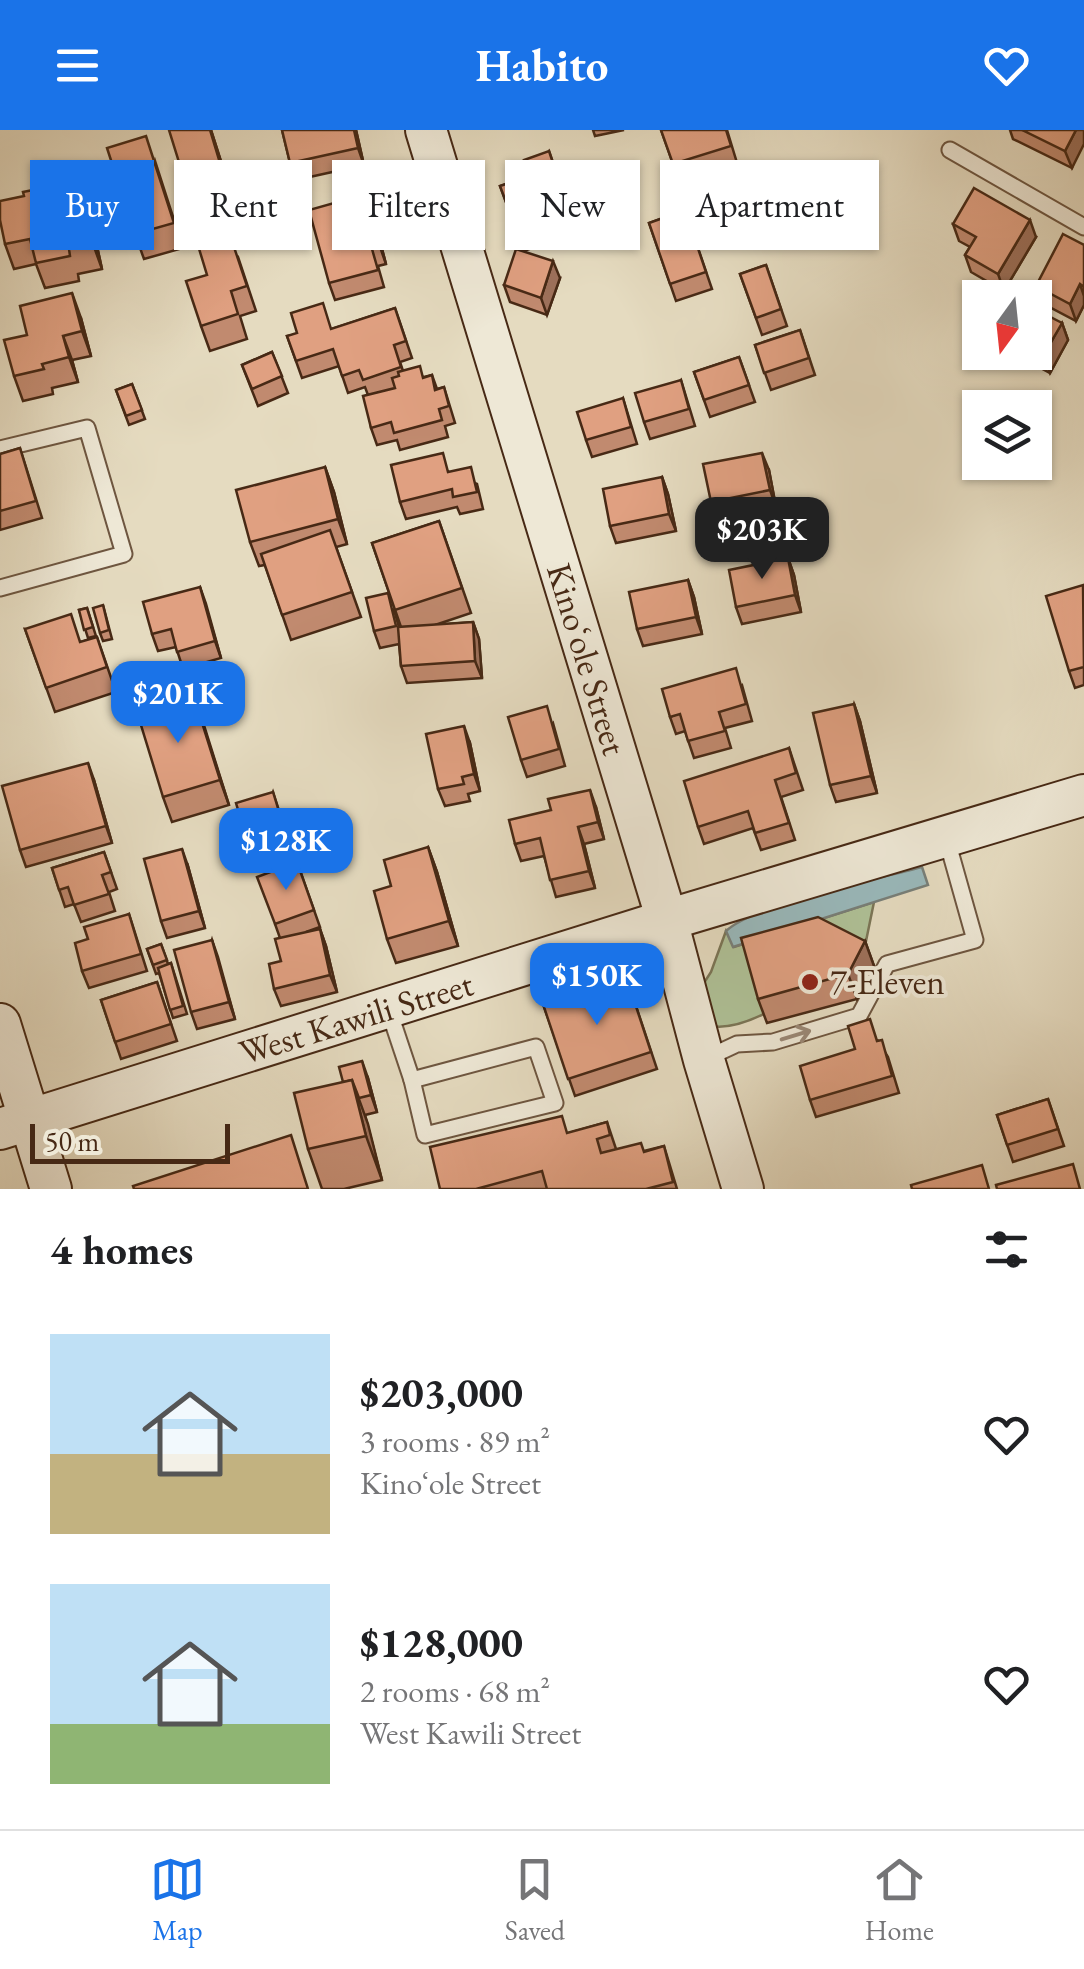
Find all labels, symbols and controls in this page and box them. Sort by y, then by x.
text: Habito [476,36,608,94]
icon: menu [50,38,105,93]
icon: heart [979,38,1034,93]
chip: Buy [30,160,154,250]
chip: Rent [174,160,312,250]
chip: Filters [332,160,485,250]
chip: New [505,160,640,250]
chip: Apartment [660,160,879,250]
north arrow [962,280,1052,370]
map controls [962,280,1052,480]
button: layers [962,390,1052,480]
pin: $203K [692,497,832,582]
text: $203K [717,508,807,550]
street label: Kinoʻole Street [537,558,638,760]
pin: $201K [108,661,248,746]
text: $201K [133,672,223,714]
pin: $128K [216,808,356,893]
text: $128K [241,819,331,861]
pin: $150K [527,943,667,1028]
text: $150K [552,954,642,996]
place label: 7-Eleven [830,959,945,1004]
street label: West Kawili Street [234,961,478,1074]
marker: 7-Eleven [799,971,821,993]
one-way arrow [780,1025,812,1043]
scale bar [30,1119,230,1164]
text: 50 m [45,1123,99,1159]
text: 4 homes [50,1222,193,1277]
icon: filters [979,1222,1034,1277]
text: $203,000 [360,1365,523,1420]
icon: home [130,1374,250,1494]
icon: heart [979,1407,1034,1462]
text: 3 rooms · 89 m² [360,1420,550,1462]
text: Kinoʻole Street [360,1462,541,1504]
text: $128,000 [360,1615,523,1670]
icon: home [130,1624,250,1744]
icon: heart [979,1657,1034,1712]
text: 2 rooms · 68 m² [360,1670,550,1712]
text: West Kawili Street [360,1712,581,1754]
tab: Map [150,1852,205,1948]
tab: Saved [505,1852,565,1948]
tab: Home [865,1852,934,1948]

